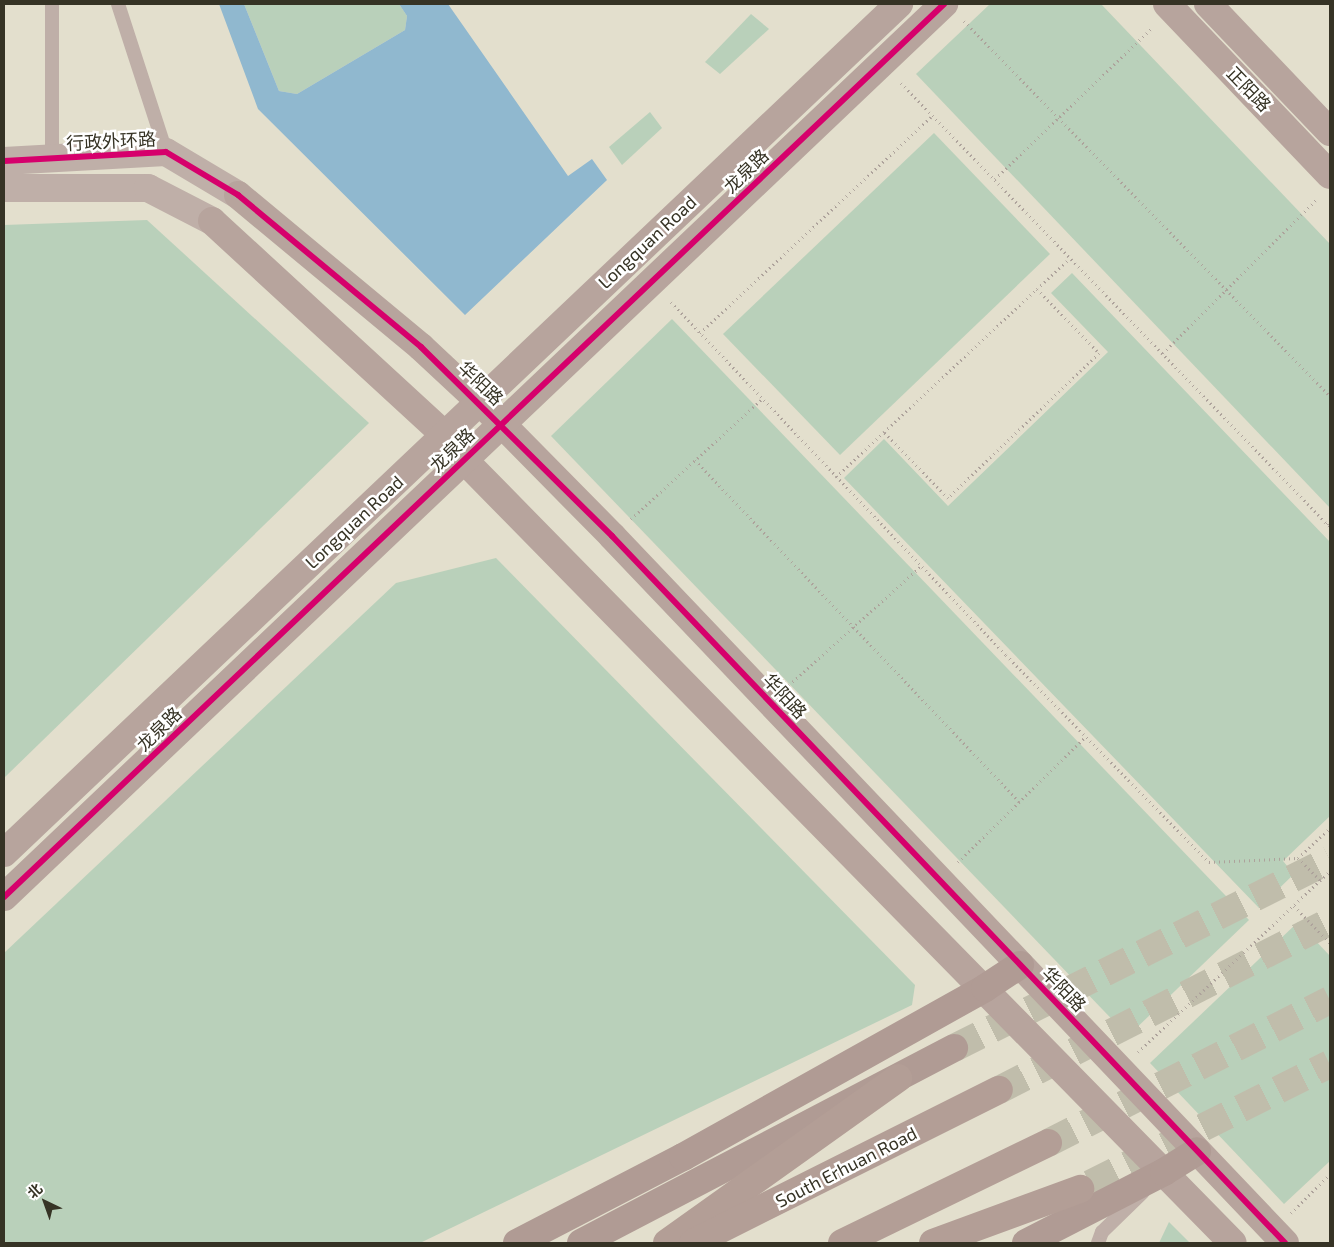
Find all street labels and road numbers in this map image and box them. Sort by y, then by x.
street label: 正阳路 [1222,62,1276,116]
street label: 行政外环路 [65,128,157,154]
street label: 龙泉路 [719,144,773,198]
street label: Longquan Road [593,191,701,293]
street label: 华阳路 [454,356,508,410]
street label: 龙泉路 [425,423,479,477]
street label: Longquan Road [300,471,408,573]
street label: 华阳路 [759,669,811,723]
street label: 龙泉路 [132,702,186,756]
street label: 华阳路 [1037,962,1091,1016]
street label: South Erhuan Road [772,1122,920,1212]

